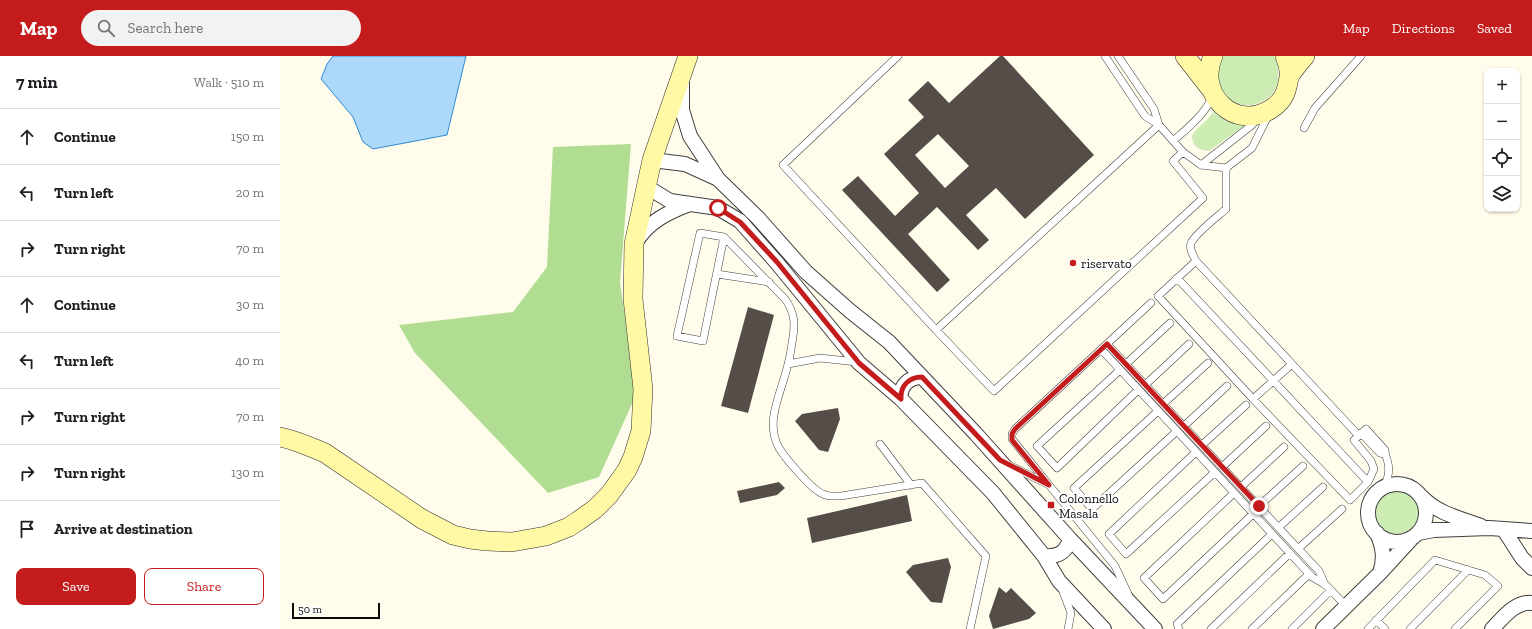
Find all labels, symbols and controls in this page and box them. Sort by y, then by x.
search box [81,10,361,46]
text: Map [20,17,57,40]
icon: search [95,17,117,39]
text: Search here [127,19,203,37]
text: Map [1343,20,1370,37]
text: Directions [1392,20,1455,37]
text: Saved [1477,20,1512,37]
map controls [1484,68,1520,212]
button: + [1484,68,1520,104]
text: 7 min [16,72,58,92]
text: Walk · 510 m [194,75,264,90]
button: − [1484,104,1520,140]
icon: ahead [16,126,38,148]
text: Continue [54,128,116,146]
text: 150 m [231,129,264,144]
button: locate [1484,140,1520,176]
button: layers [1484,176,1520,212]
icon: left [16,182,38,204]
text: Turn left [54,184,114,202]
text: 20 m [236,185,264,200]
route start [709,199,727,217]
icon: right [16,238,38,260]
text: Turn right [54,240,125,258]
text: 70 m [236,241,264,256]
place label: riservato [1081,256,1132,271]
marker: riservato [1068,258,1078,268]
icon: ahead [16,294,38,316]
text: Continue [54,296,116,314]
text: 30 m [236,297,264,312]
icon: left [16,350,38,372]
text: Turn left [54,352,114,370]
text: 40 m [235,353,264,368]
icon: right [16,406,38,428]
text: Turn right [54,408,125,426]
text: 70 m [236,409,264,424]
icon: right [16,462,38,484]
text: Turn right [54,464,125,482]
text: 130 m [231,465,264,480]
place label: Colonnello Masala [1059,491,1119,521]
route end [1250,497,1268,515]
marker: Colonnello Masala [1046,500,1056,510]
icon: arrive [16,518,38,540]
text: Arrive at destination [54,520,193,538]
button: Save [16,568,136,605]
button: Share [144,568,264,605]
scale bar [292,601,380,620]
text: 50 m [298,603,322,616]

